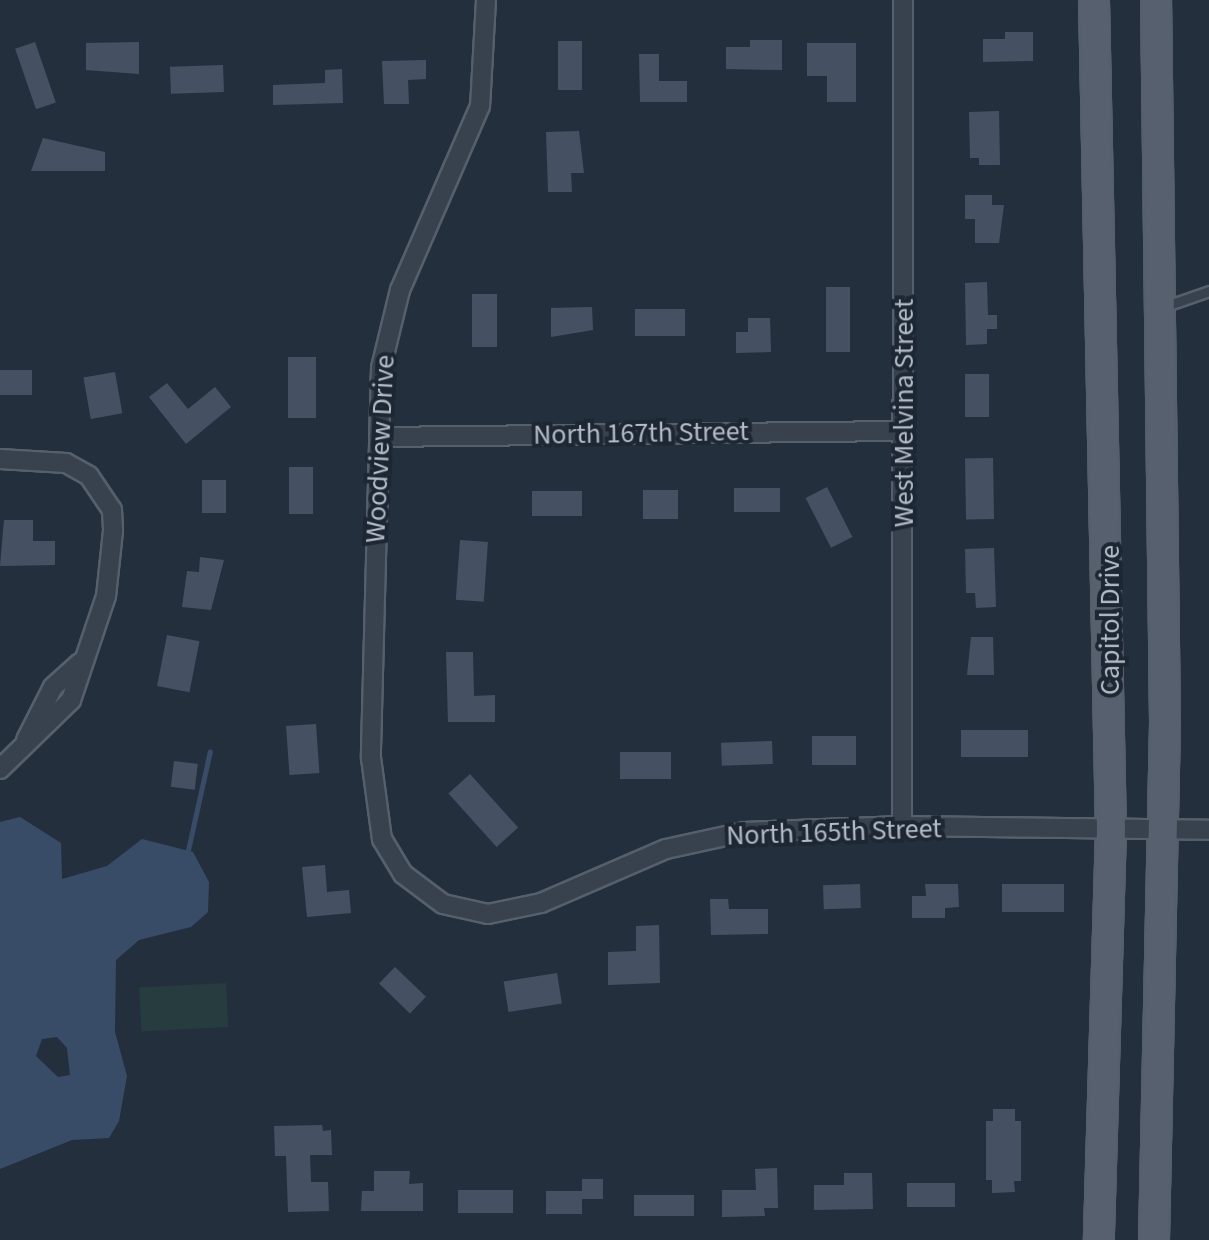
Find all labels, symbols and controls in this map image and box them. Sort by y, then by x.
street label: West Melvina Street [887,299,921,527]
street label: Woodview Drive [358,354,402,544]
street label: North 167th Street [533,414,749,452]
street label: Capitol Drive [1093,545,1127,695]
street label: North 165th Street [726,811,942,853]

